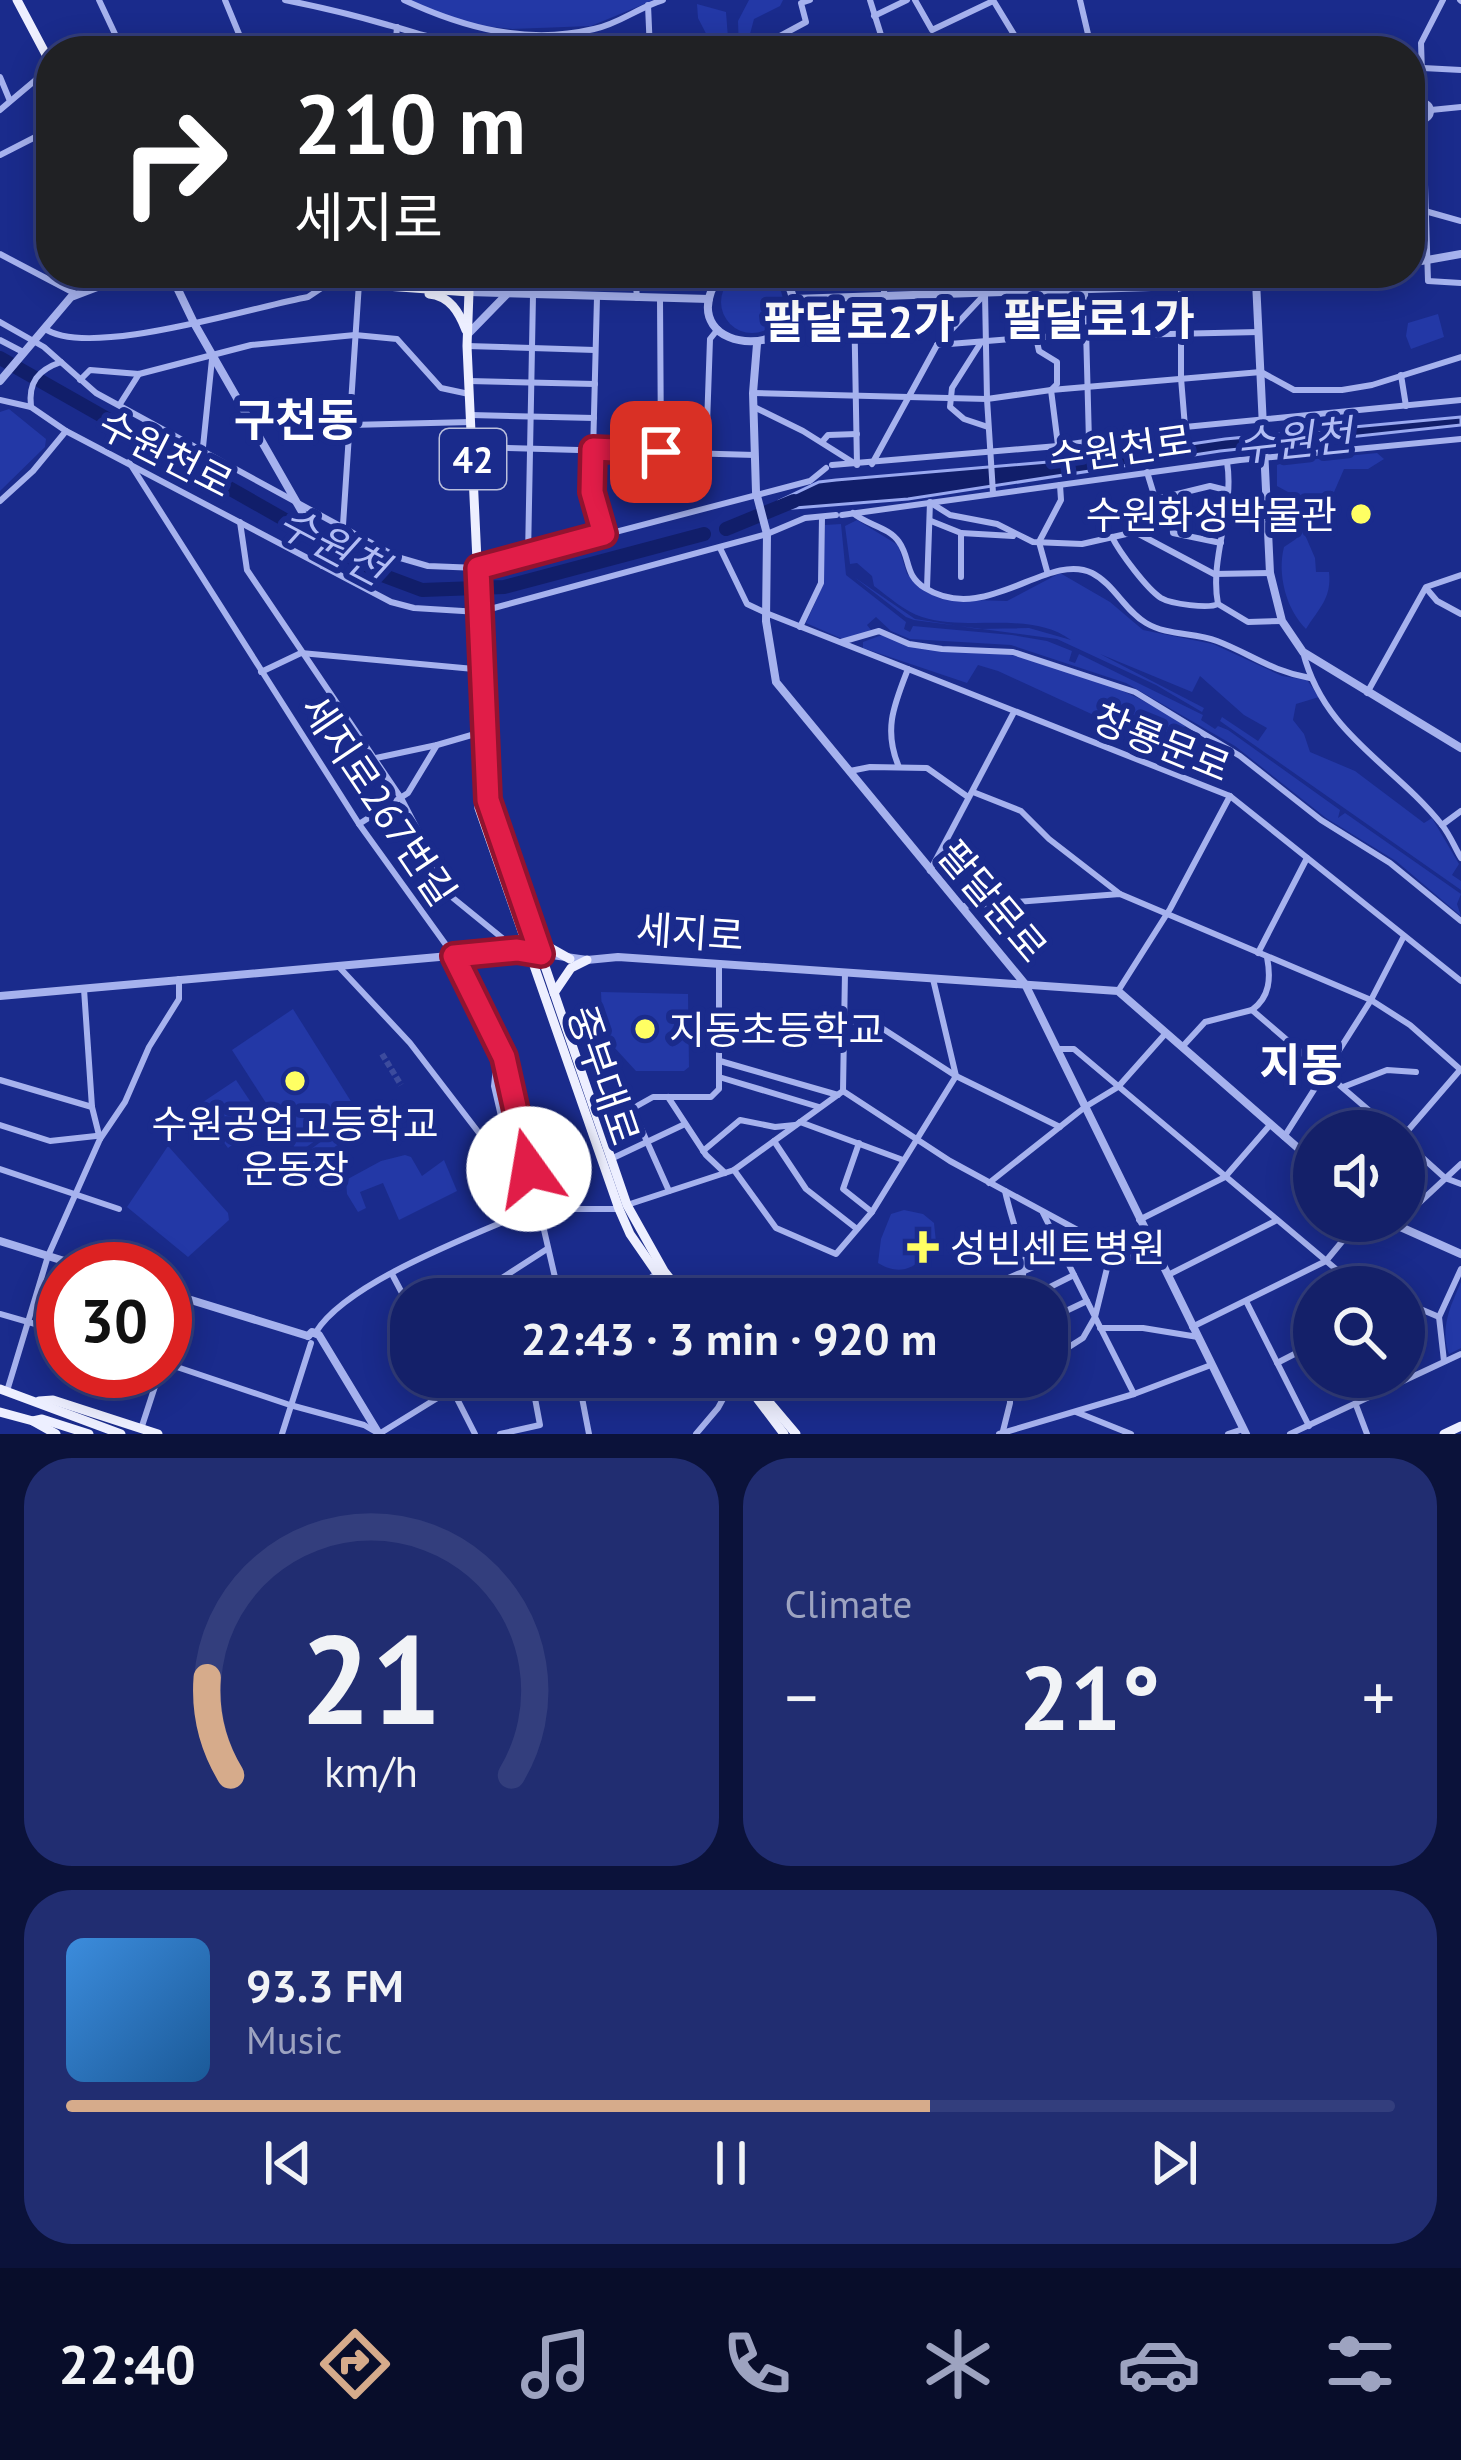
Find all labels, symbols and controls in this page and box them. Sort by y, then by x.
text: 210 m [294,68,526,177]
icon: right [96,84,252,240]
text: 세지로 [294,182,443,252]
district label: 팔달로1가 [1003,289,1195,347]
district label: 팔달로2가 [763,292,955,350]
district label: 구천동 [234,390,358,448]
street label: 수원천로 [90,398,242,508]
pin [610,401,712,503]
water label: 수원천 [1233,406,1359,473]
street label: 수원천로 [1045,414,1195,484]
icon: arrive [628,419,694,485]
road number: 42 [440,429,506,489]
place label: 수원화성박물관 [1086,489,1337,540]
water label: 수원천 [269,494,401,599]
marker: 수원화성박물관 [1348,501,1374,527]
street label: 세지로267번길 [290,685,468,915]
street label: 창룡문로 [1086,691,1238,793]
street label: 팔달문로 [927,830,1059,972]
street label: 세지로 [635,903,745,961]
street label: 중부대로 [557,999,651,1151]
place label: 지동초등학교 [669,1004,884,1055]
marker: 지동초등학교 [632,1016,658,1042]
district label: 지동 [1260,1035,1342,1093]
marker: 수원공업고등학교 운동장 [282,1068,308,1094]
place label: 수원공업고등학교 운동장 [151,1098,439,1194]
position arrow [466,1106,592,1232]
map controls [1293,1110,1425,1398]
button: sound [1293,1110,1425,1242]
place label: 성빈센트병원 [950,1222,1165,1273]
marker: 성빈센트병원 [907,1231,939,1263]
speed limit sign: 30 [36,1242,192,1398]
button: search [1293,1266,1425,1398]
text: 22:43 · 3 min · 920 m [521,1309,937,1367]
text: Climate [785,1578,912,1629]
text: 21 [300,1597,442,1758]
text: 21° [1019,1638,1160,1755]
text: − [785,1654,818,1739]
text: + [1362,1654,1395,1739]
text: km/h [324,1743,418,1799]
text: 93.3 FM [246,1956,404,2014]
text: Music [246,2014,342,2065]
icon: previous [255,2130,321,2196]
icon: pause [698,2130,764,2196]
icon: next [1141,2130,1207,2196]
icon: directions [313,2322,397,2406]
icon: music [514,2322,598,2406]
icon: phone [715,2322,799,2406]
icon: climate [916,2322,1000,2406]
icon: car [1117,2322,1201,2406]
icon: filters [1318,2322,1402,2406]
text: 22:40 [59,2329,196,2399]

